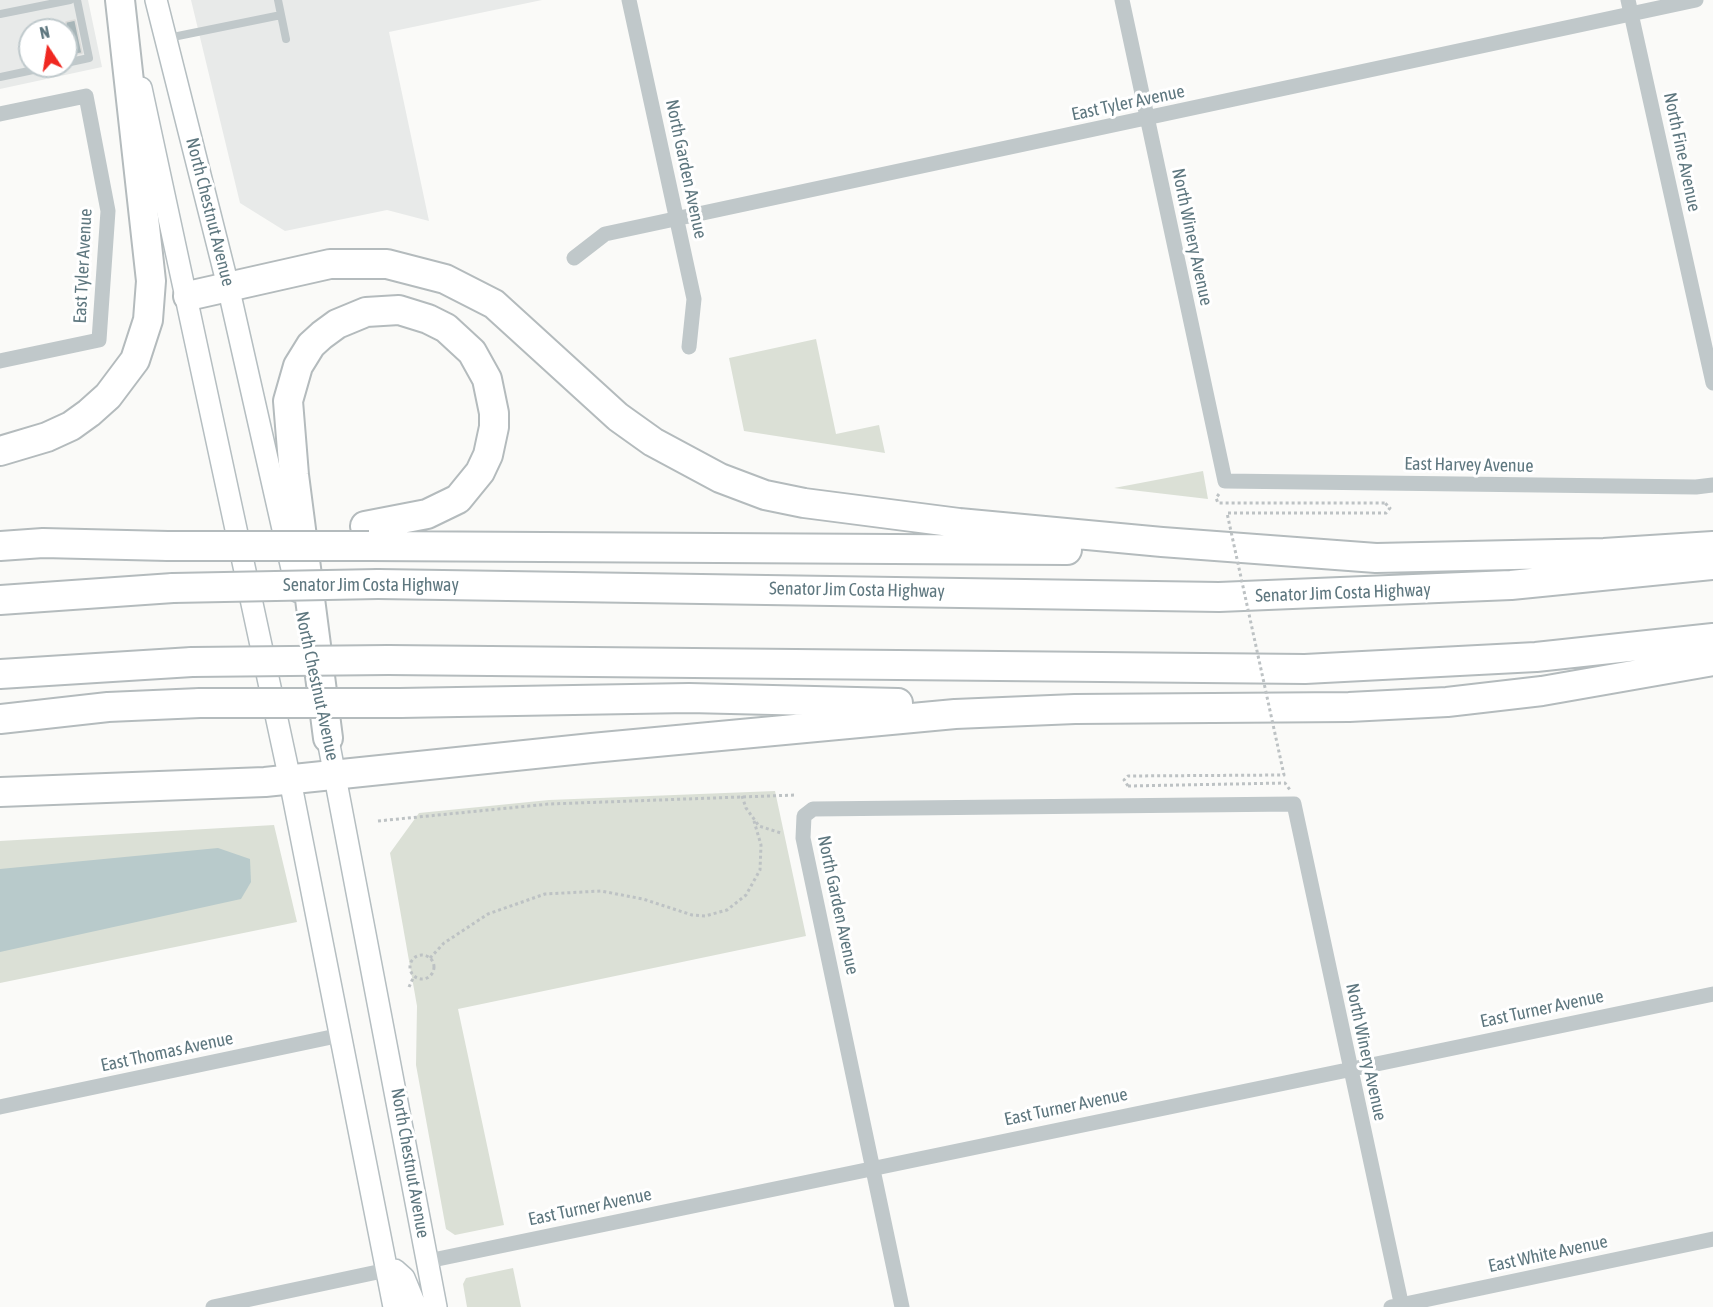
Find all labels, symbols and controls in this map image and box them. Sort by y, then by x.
north arrow [18,18,78,78]
text: N [38,23,51,42]
street label: East Tyler Avenue [1070,80,1186,126]
street label: North Fine Avenue [1659,90,1705,214]
street label: North Garden Avenue [661,98,711,240]
street label: North Chestnut Avenue [181,136,239,288]
street label: North Winery Avenue [1167,166,1217,308]
street label: East Tyler Avenue [69,208,97,324]
street label: East Harvey Avenue [1404,453,1534,477]
street label: Senator Jim Costa Highway [283,574,459,596]
street label: Senator Jim Costa Highway [769,578,945,602]
street label: Senator Jim Costa Highway [1255,579,1431,607]
street label: North Chestnut Avenue [291,609,343,763]
street label: North Garden Avenue [813,834,863,976]
street label: North Winery Avenue [1341,981,1391,1123]
street label: East Turner Avenue [1478,985,1606,1033]
street label: East Thomas Avenue [99,1027,235,1077]
street label: East Turner Avenue [1002,1083,1130,1131]
street label: North Chestnut Avenue [386,1086,434,1240]
street label: East Turner Avenue [526,1183,654,1231]
street label: East White Avenue [1486,1231,1610,1277]

